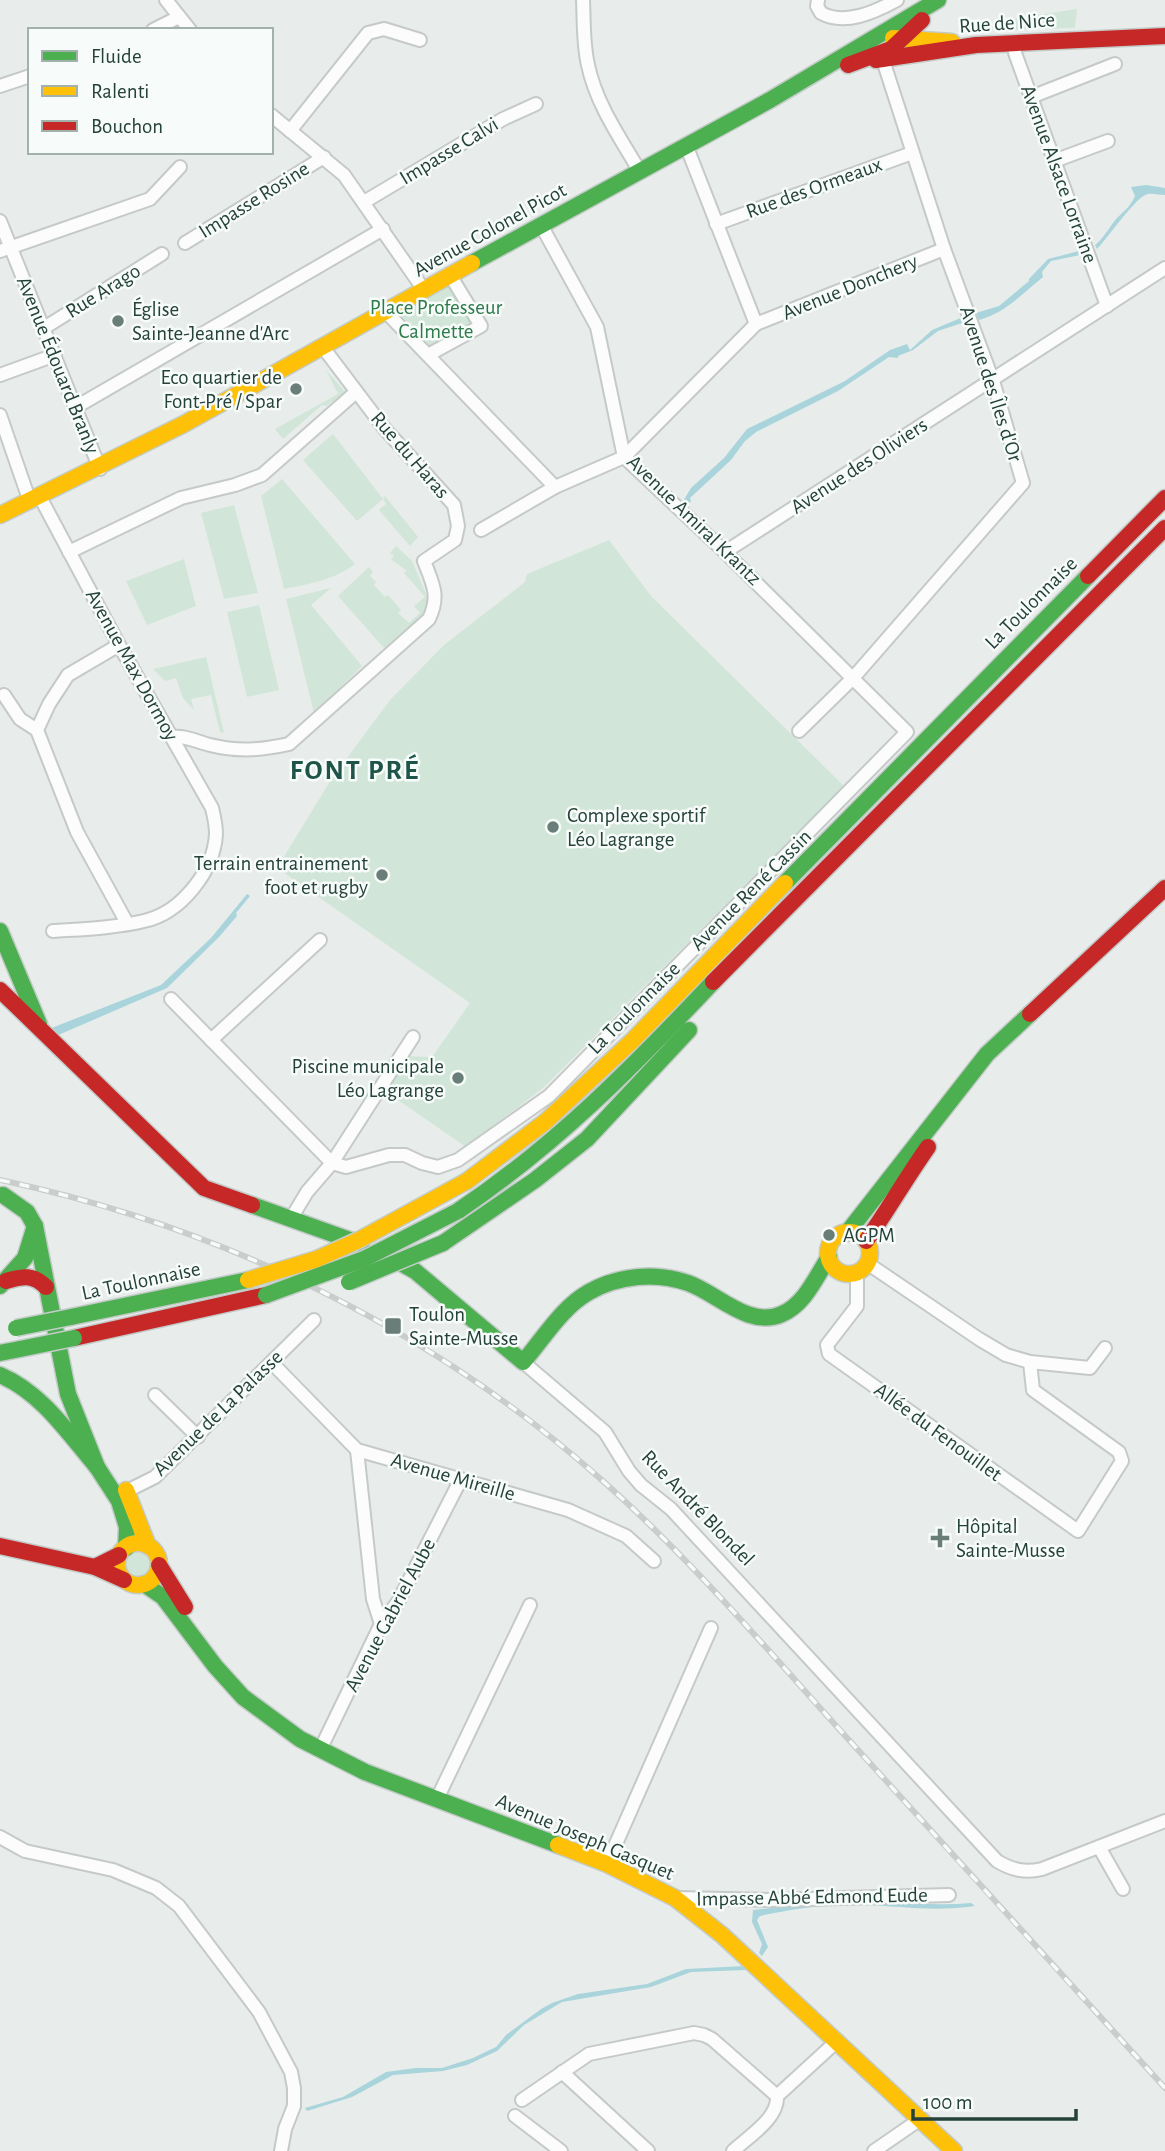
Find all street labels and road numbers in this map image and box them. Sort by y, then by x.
street label: Rue de Nice [958,9,1056,37]
street label: Avenue Alsace Lorraine [1017,82,1101,266]
street label: Impasse Calvi [396,113,502,189]
street label: Rue des Ormeaux [743,154,885,222]
street label: Impasse Rosine [195,158,313,242]
street label: Avenue Colonel Picot [410,179,570,281]
street label: Avenue Donchery [779,250,921,324]
street label: Rue Arago [62,260,144,322]
street label: Avenue Édouard Branly [13,273,105,457]
street label: Avenue des Îles d'Or [956,303,1028,465]
street label: Rue du Haras [367,408,453,502]
street label: Avenue des Oliviers [787,414,931,518]
street label: Avenue Amiral Krantz [623,451,765,589]
street label: La Toulonnaise [981,553,1081,653]
street label: Avenue Max Dormoy [82,586,182,744]
street label: Avenue René Cassin [687,826,815,954]
street label: La Toulonnaise [584,958,684,1058]
street label: La Toulonnaise [80,1258,202,1304]
street label: Avenue de La Palasse [149,1346,287,1480]
street label: Allée du Fenouillet [870,1379,1006,1485]
street label: Rue André Blondel [638,1446,758,1570]
street label: Avenue Mireille [389,1449,517,1505]
street label: Avenue Gabriel Aube [341,1535,439,1695]
street label: Avenue Joseph Gasquet [493,1790,677,1884]
street label: Impasse Abbé Edmond Eude [696,1884,928,1910]

